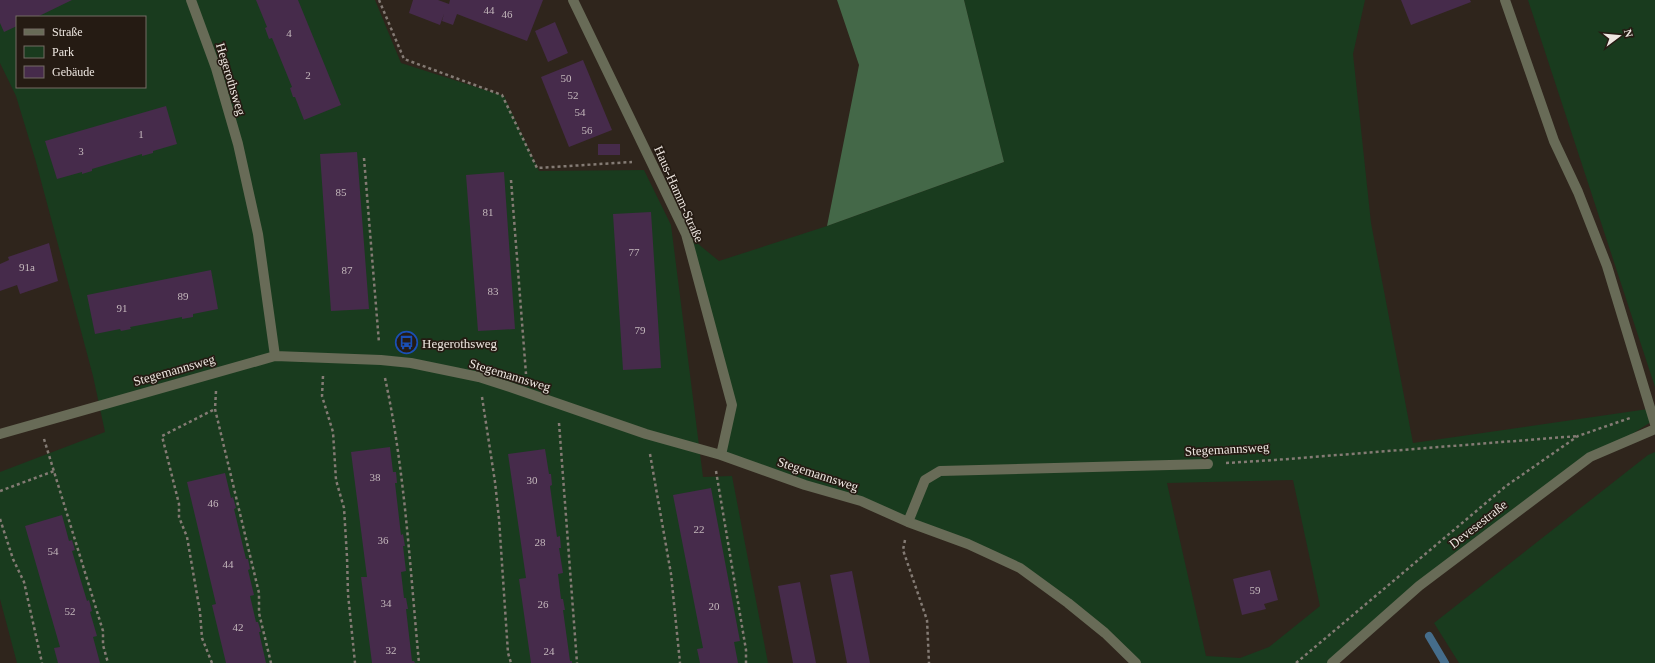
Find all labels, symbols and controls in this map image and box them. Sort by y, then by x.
house number: 44 [484,4,495,16]
house number: 46 [502,8,513,20]
legend [16,16,146,88]
north arrow [1599,16,1639,56]
text: Straße [52,25,83,39]
house number: 4 [286,27,292,39]
text: N [1622,28,1635,39]
street label: Hegerothsweg [213,41,249,118]
text: Park [52,45,74,59]
text: Gebäude [52,65,95,79]
house number: 2 [305,69,311,81]
house number: 50 [561,72,572,84]
house number: 52 [568,89,579,101]
house number: 54 [575,106,586,118]
house number: 56 [582,124,593,136]
house number: 1 [138,128,144,140]
street label: Haus-Hamm-Straße [651,143,707,245]
house number: 3 [78,145,84,157]
house number: 85 [336,186,347,198]
house number: 81 [483,206,494,218]
house number: 77 [629,246,640,258]
house number: 91a [19,261,35,273]
house number: 87 [342,264,353,276]
house number: 83 [488,285,499,297]
house number: 89 [178,290,189,302]
house number: 91 [117,302,128,314]
house number: 79 [635,324,646,336]
bus stop icon: Hegerothsweg [394,330,420,356]
place label: Hegerothsweg [422,336,498,351]
street label: Stegemannsweg [131,351,217,389]
street label: Stegemannsweg [467,355,553,395]
street label: Stegemannsweg [1184,439,1270,459]
street label: Stegemannsweg [776,454,861,494]
house number: 38 [370,471,381,483]
house number: 30 [527,474,538,486]
house number: 46 [208,497,219,509]
street label: Devesestraße [1446,497,1510,551]
house number: 22 [694,523,705,535]
house number: 36 [378,534,389,546]
house number: 28 [535,536,546,548]
house number: 54 [48,545,59,557]
house number: 44 [223,558,234,570]
house number: 59 [1250,584,1261,596]
house number: 34 [381,597,392,609]
house number: 26 [538,598,549,610]
house number: 20 [709,600,720,612]
house number: 52 [65,605,76,617]
house number: 42 [233,621,244,633]
house number: 32 [386,644,397,656]
house number: 24 [544,645,555,657]

